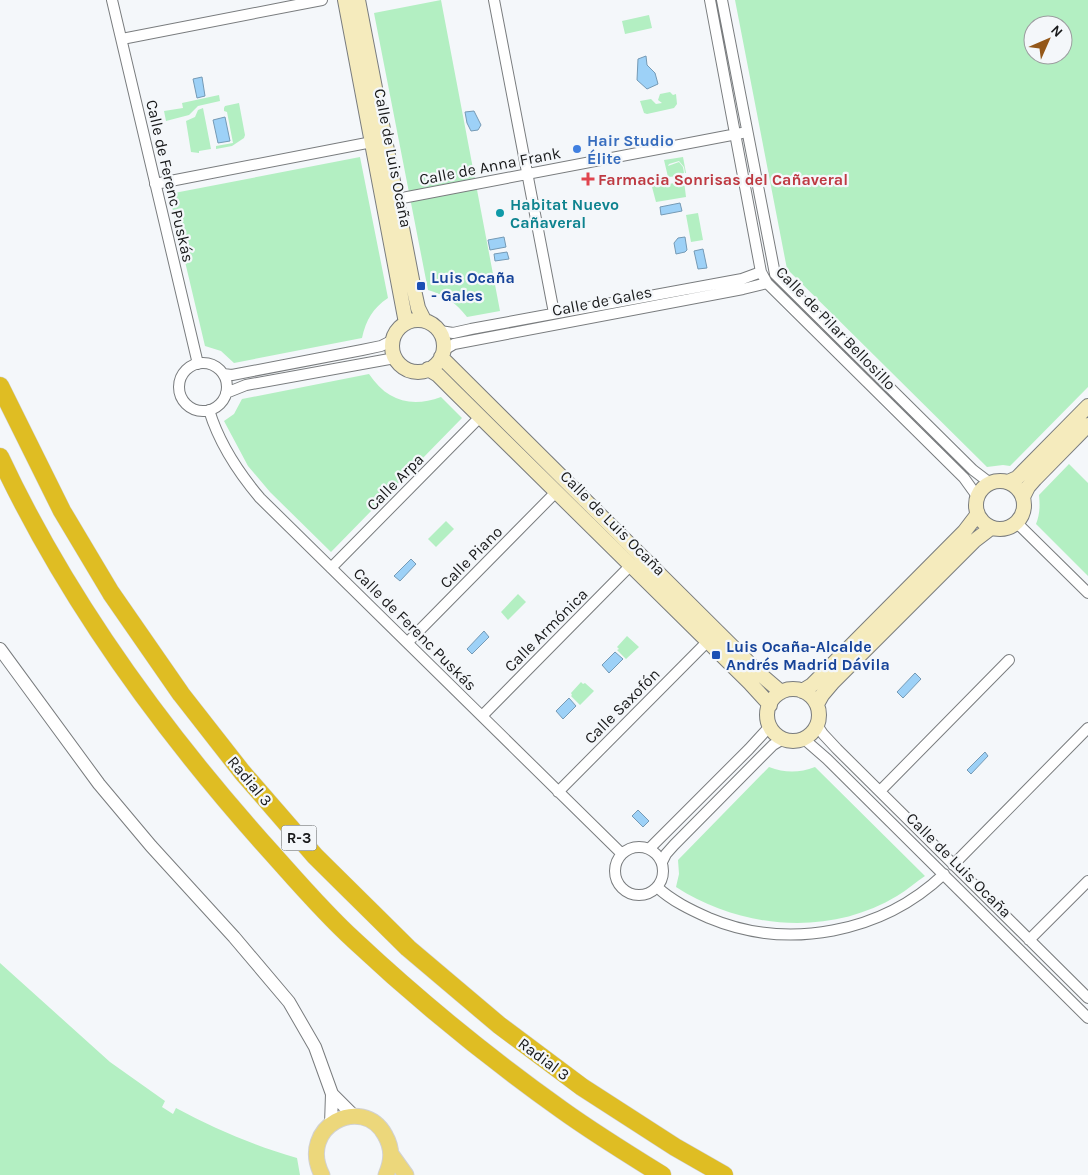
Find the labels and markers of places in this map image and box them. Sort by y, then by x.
place label: Hair Studio Élite [587,131,674,168]
marker: Hair Studio Élite [571,143,583,155]
place label: Farmacia Sonrisas del Cañaveral [598,170,848,189]
marker: Farmacia Sonrisas del Cañaveral [582,173,594,185]
place label: Habitat Nuevo Cañaveral [510,195,619,232]
marker: Habitat Nuevo Cañaveral [494,207,506,219]
place label: Luis Ocaña - Gales [431,268,515,305]
marker: Luis Ocaña - Gales [415,280,427,292]
place label: Luis Ocaña-Alcalde Andrés Madrid Dávila [726,637,890,674]
marker: Luis Ocaña-Alcalde Andrés Madrid Dávila [710,649,722,661]

